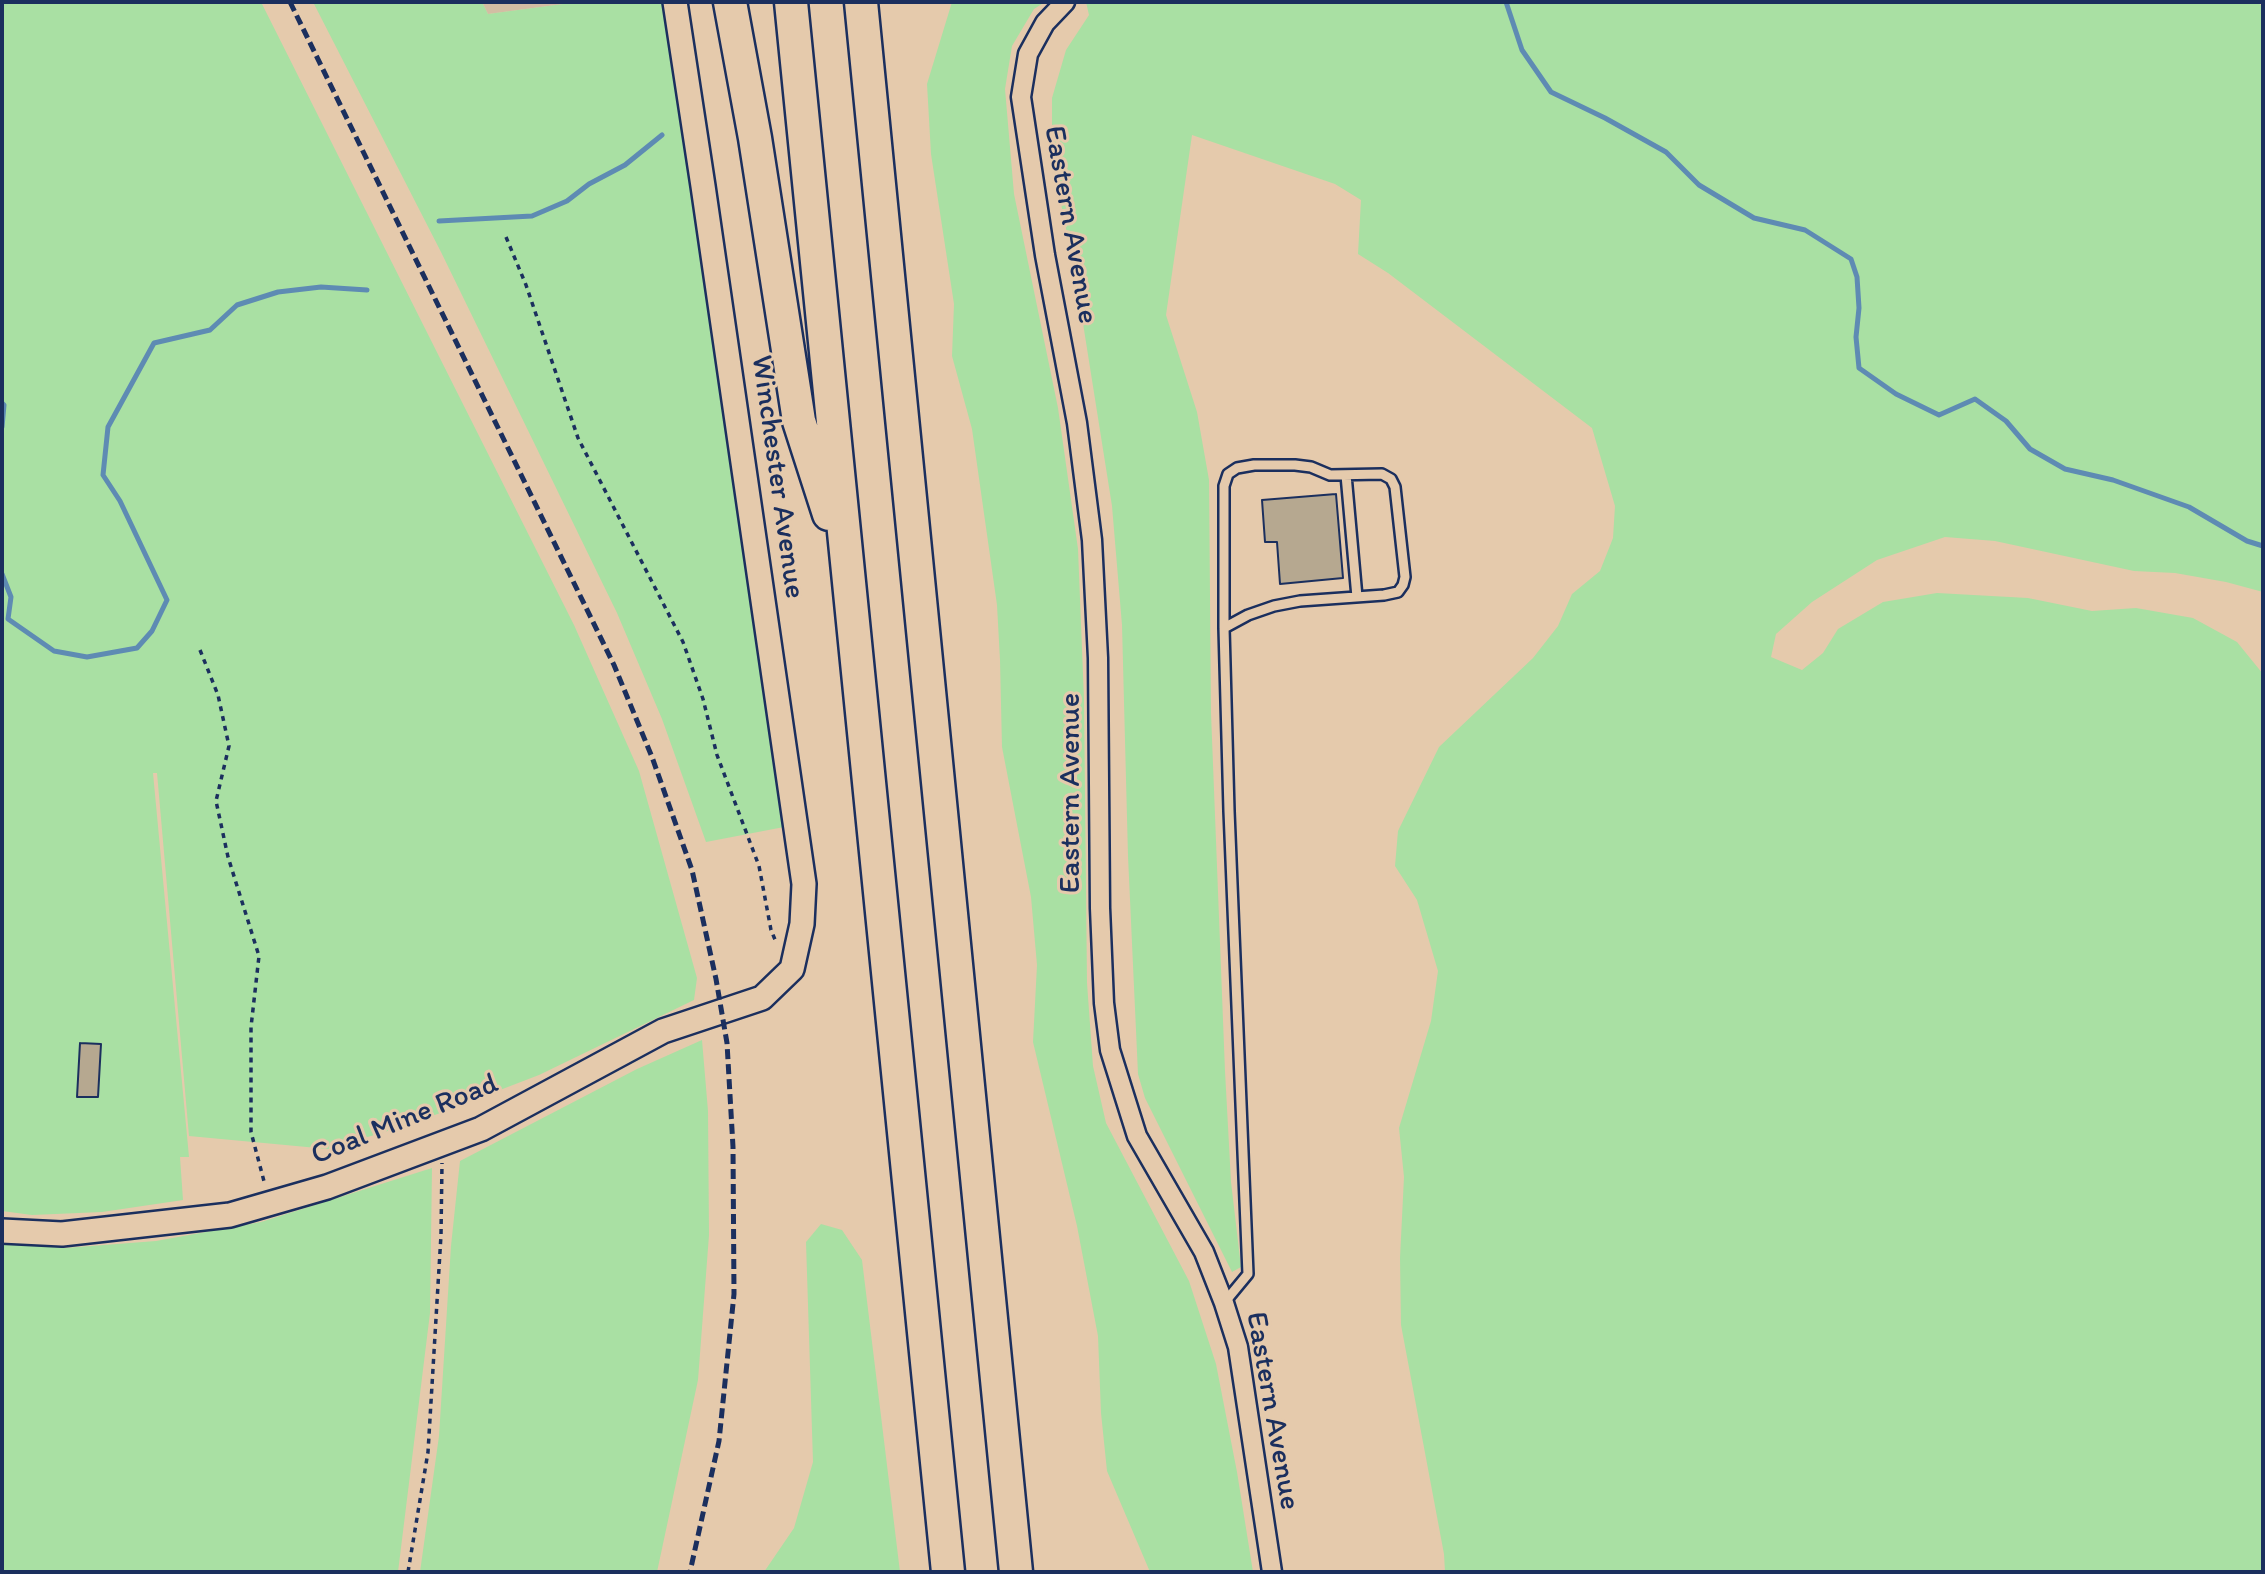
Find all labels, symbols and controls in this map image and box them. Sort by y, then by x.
street label: Eastern Avenue [1035,123,1105,327]
street label: Winchester Avenue [742,353,812,601]
street label: Eastern Avenue [1053,693,1089,893]
street label: Coal Mine Road [306,1066,504,1174]
street label: Eastern Avenue [1237,1309,1307,1513]

